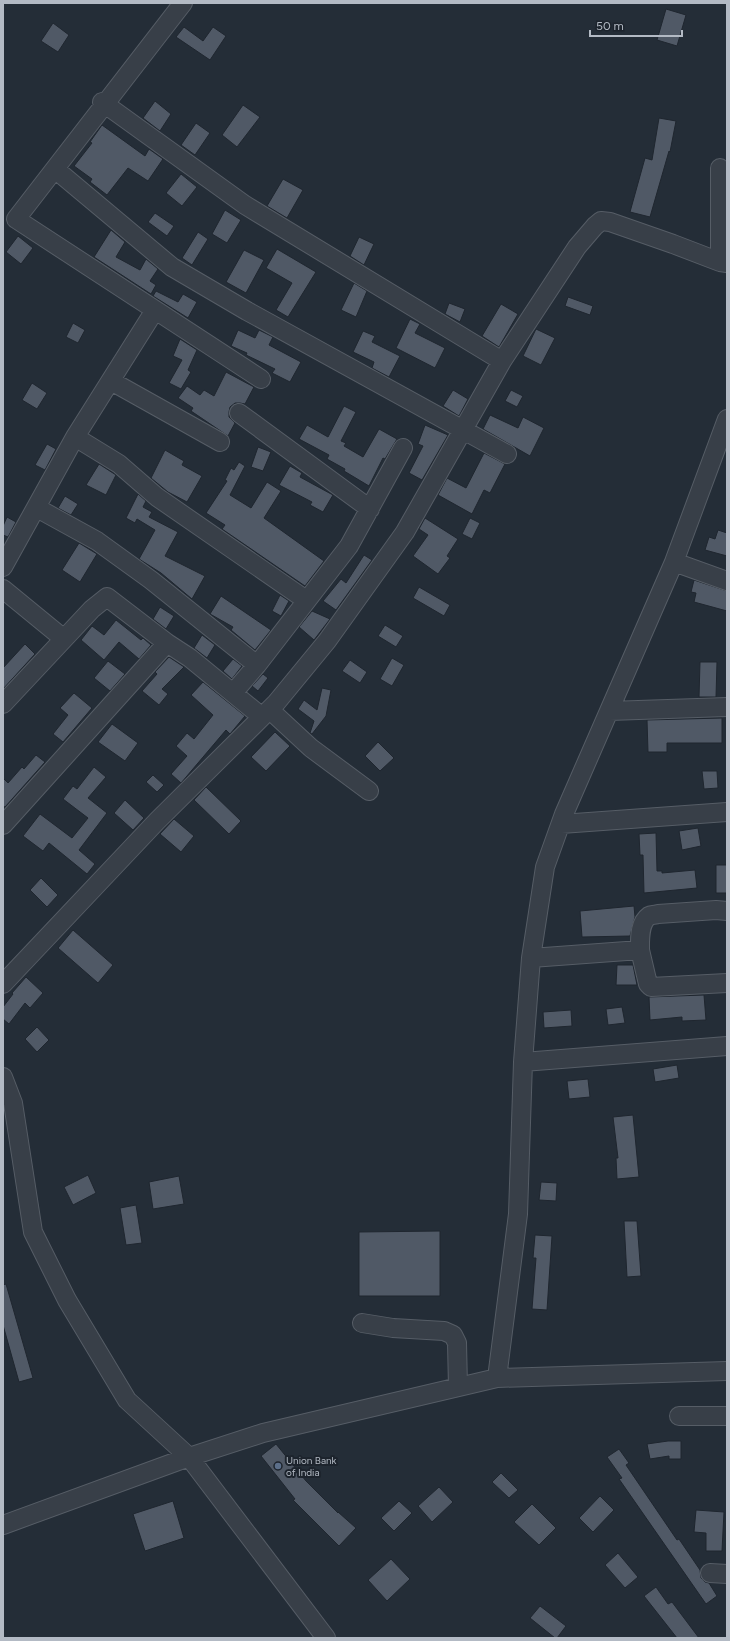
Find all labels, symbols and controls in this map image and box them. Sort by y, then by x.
scale bar [590,12,682,38]
text: 50 m [596,19,624,33]
place label: Union Bank of India [286,1454,337,1479]
marker: Union Bank of India [273,1461,283,1471]

